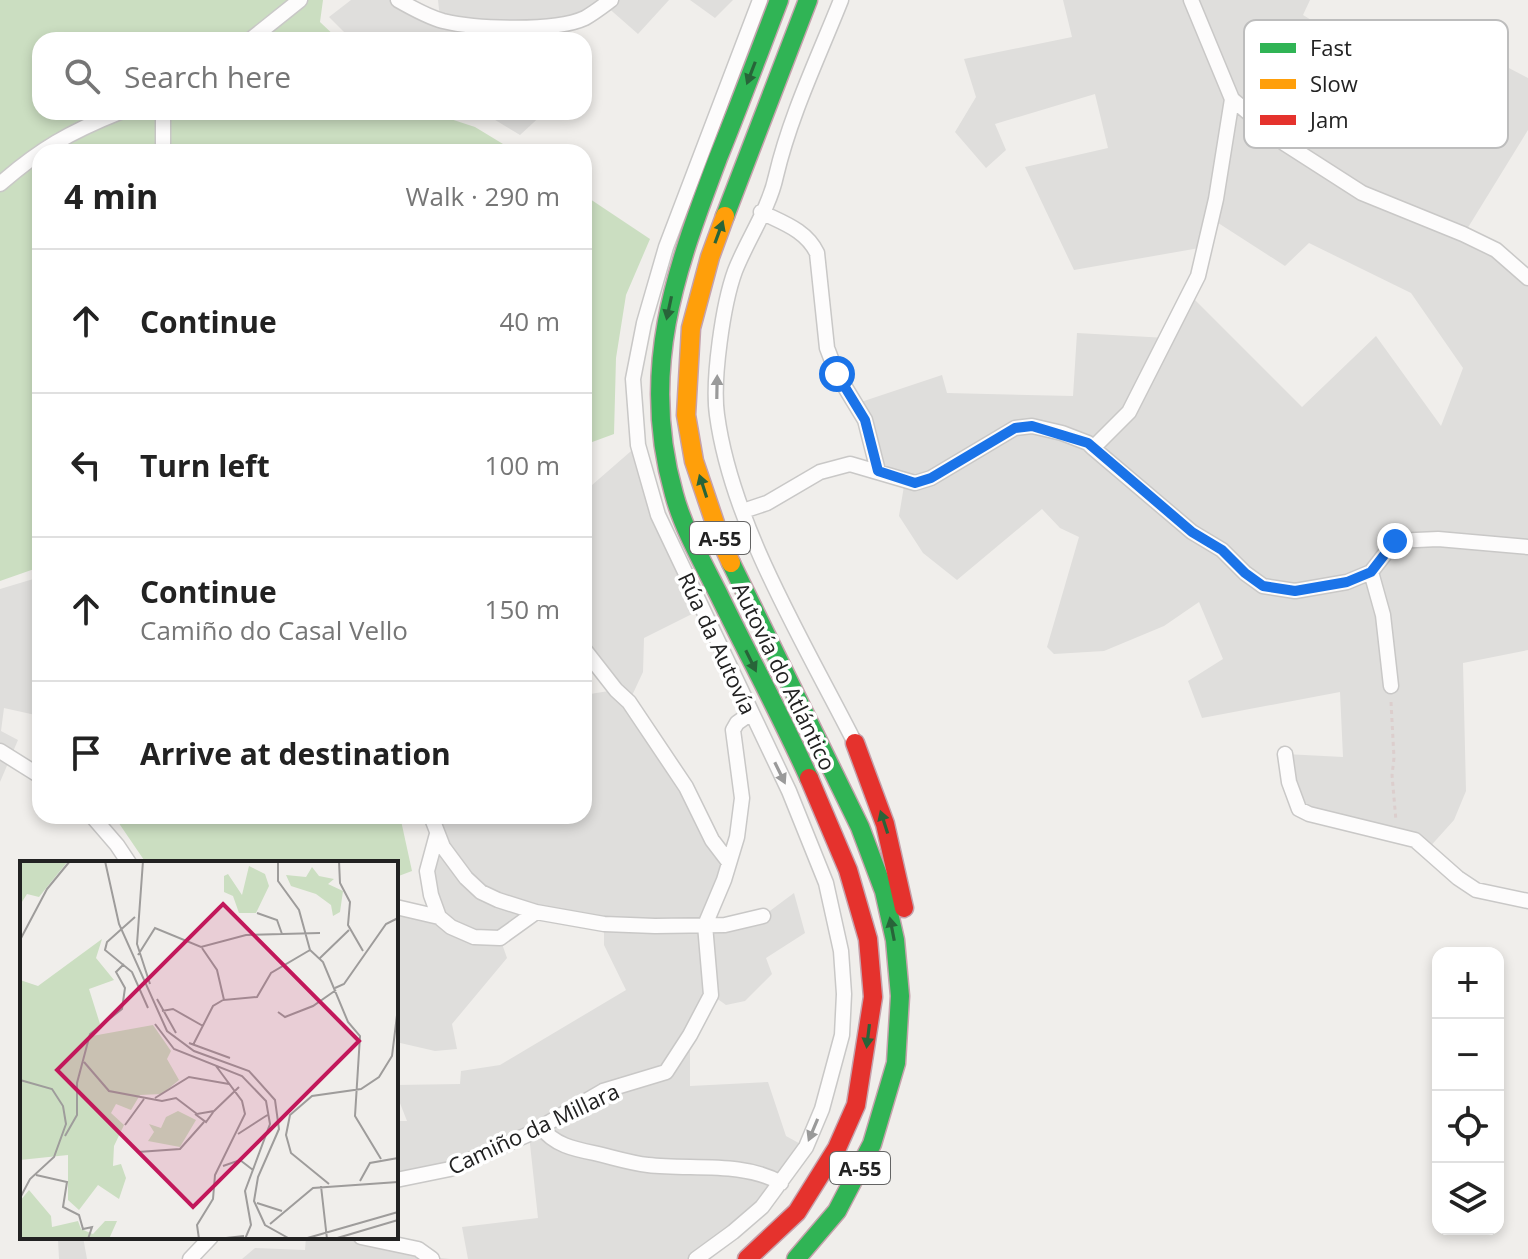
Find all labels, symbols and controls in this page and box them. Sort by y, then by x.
legend [1244,20,1508,148]
search box [32,32,592,120]
text: Fast [1310,32,1352,62]
icon: search [60,54,104,98]
text: Search here [124,56,291,97]
one-way arrow [744,61,757,85]
text: Slow [1310,68,1358,98]
text: Jam [1308,104,1349,134]
text: 4 min [64,173,158,219]
text: Walk · 290 m [406,178,560,214]
one-way arrow [713,220,726,244]
one-way arrow [662,296,675,321]
icon: ahead [64,299,108,343]
text: Continue [140,301,277,342]
text: 40 m [499,303,560,339]
route start [819,356,855,392]
one-way arrow [711,374,723,399]
icon: left [64,443,108,487]
text: Turn left [140,445,270,486]
text: 100 m [485,447,560,483]
one-way arrow [696,473,708,497]
road number: A-55 [690,522,750,554]
route end [1377,523,1413,559]
street label: Rúa da Autovía [672,567,764,719]
text: Continue [140,571,277,612]
street label: Autovía do Atlántico [726,577,844,775]
icon: ahead [64,587,108,631]
text: 150 m [485,591,560,627]
text: Camiño do Casal Vello [140,612,408,648]
one-way arrow [745,650,758,673]
icon: arrive [64,731,108,775]
text: Arrive at destination [140,733,451,774]
one-way arrow [773,762,787,785]
one-way arrow [877,809,890,833]
inset map [20,861,398,1239]
one-way arrow [886,916,898,941]
map controls [1432,947,1504,1235]
button: + [1432,947,1504,1019]
button: − [1432,1019,1504,1091]
one-way arrow [861,1024,874,1049]
street label: Camiño da Millara [442,1075,624,1181]
button: locate [1432,1091,1504,1163]
one-way arrow [806,1118,820,1141]
road number: A-55 [830,1152,890,1184]
button: layers [1432,1163,1504,1235]

